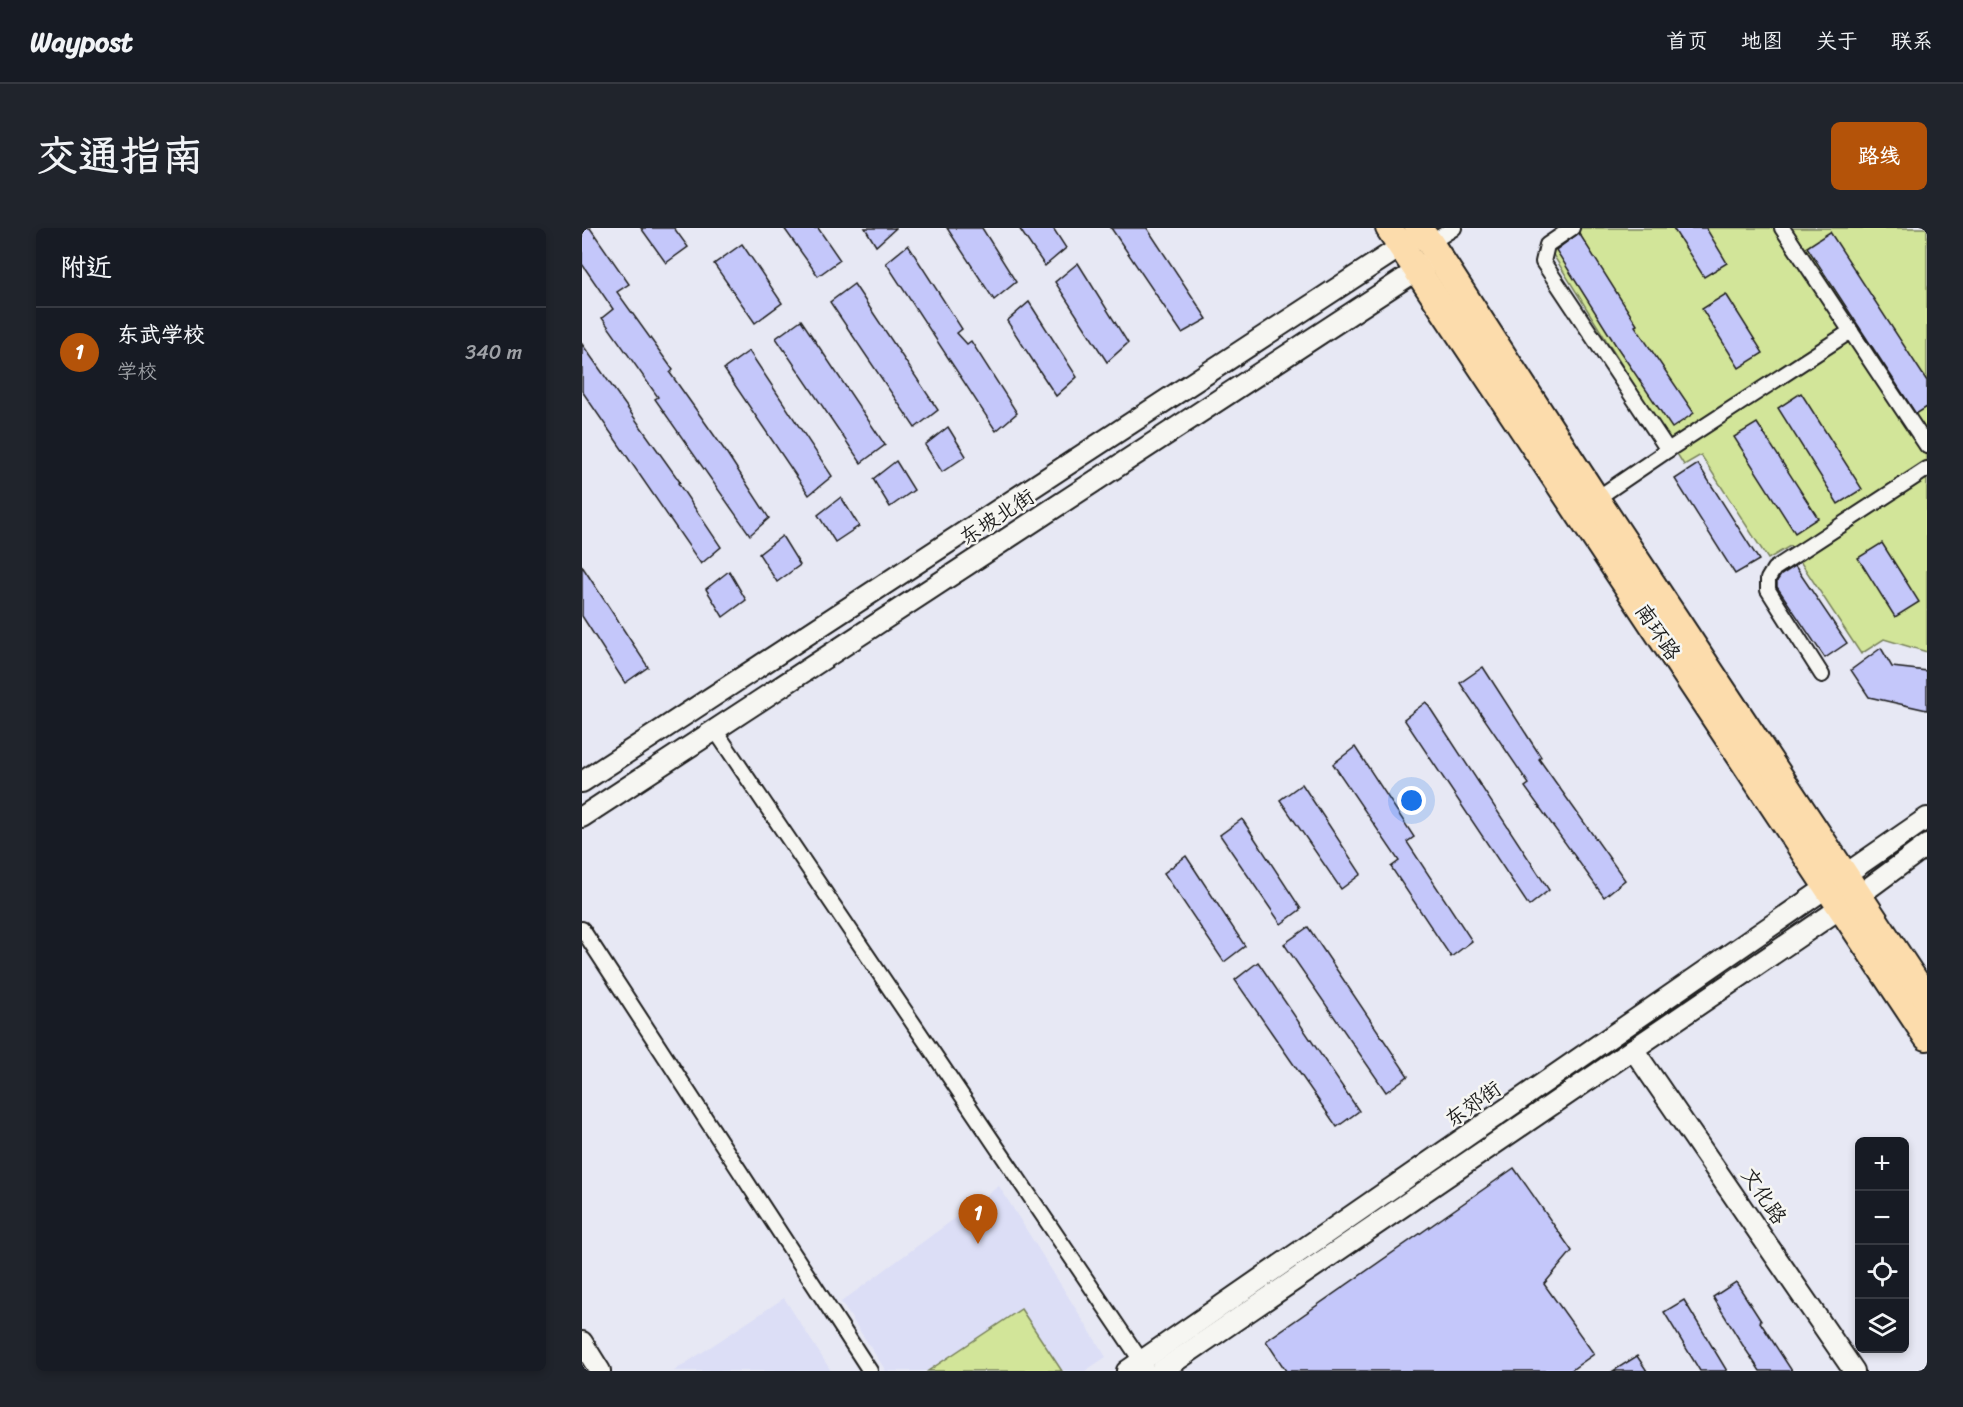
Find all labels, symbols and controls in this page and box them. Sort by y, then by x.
text: Waypost [30,17,133,66]
text: 首页 [1666,22,1708,60]
text: 地图 [1741,22,1783,60]
text: 关于 [1816,22,1858,60]
text: 联系 [1891,22,1933,60]
text: 交通指南 [36,119,204,193]
button: 路线 [1831,122,1927,190]
text: 附近 [60,244,112,290]
text: 东武学校 [117,315,205,354]
text: 1 [75,335,84,370]
text: 340 m [465,335,522,370]
text: 学校 [117,354,157,389]
street label: 东坡北街 [951,478,1043,556]
street label: 南环路 [1625,595,1691,669]
your location [1397,786,1426,815]
street label: 东郊街 [1436,1070,1510,1138]
map controls [1855,1137,1909,1353]
button: + [1855,1137,1909,1191]
street label: 文化路 [1731,1159,1797,1233]
button: − [1855,1191,1909,1245]
pin: 1 [958,1194,998,1244]
button: locate [1855,1245,1909,1299]
button: layers [1855,1299,1909,1353]

